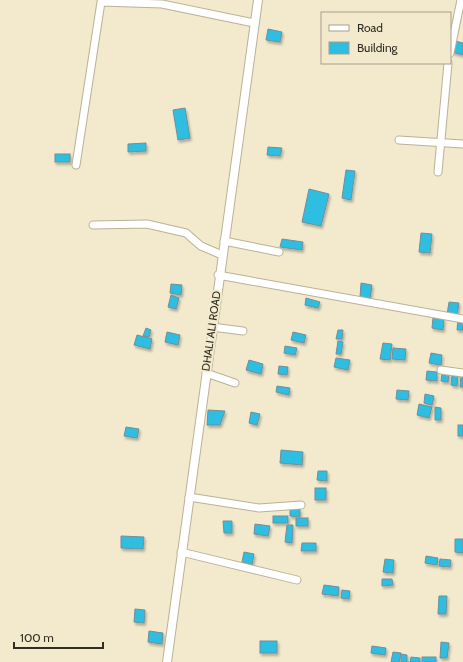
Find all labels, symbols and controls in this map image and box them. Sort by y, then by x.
legend [321,12,451,64]
text: Road [357,20,383,35]
text: Building [357,40,399,55]
street label: DHALI ALI ROAD [198,290,224,372]
scale bar [14,624,103,650]
text: 100 m [20,630,54,645]

